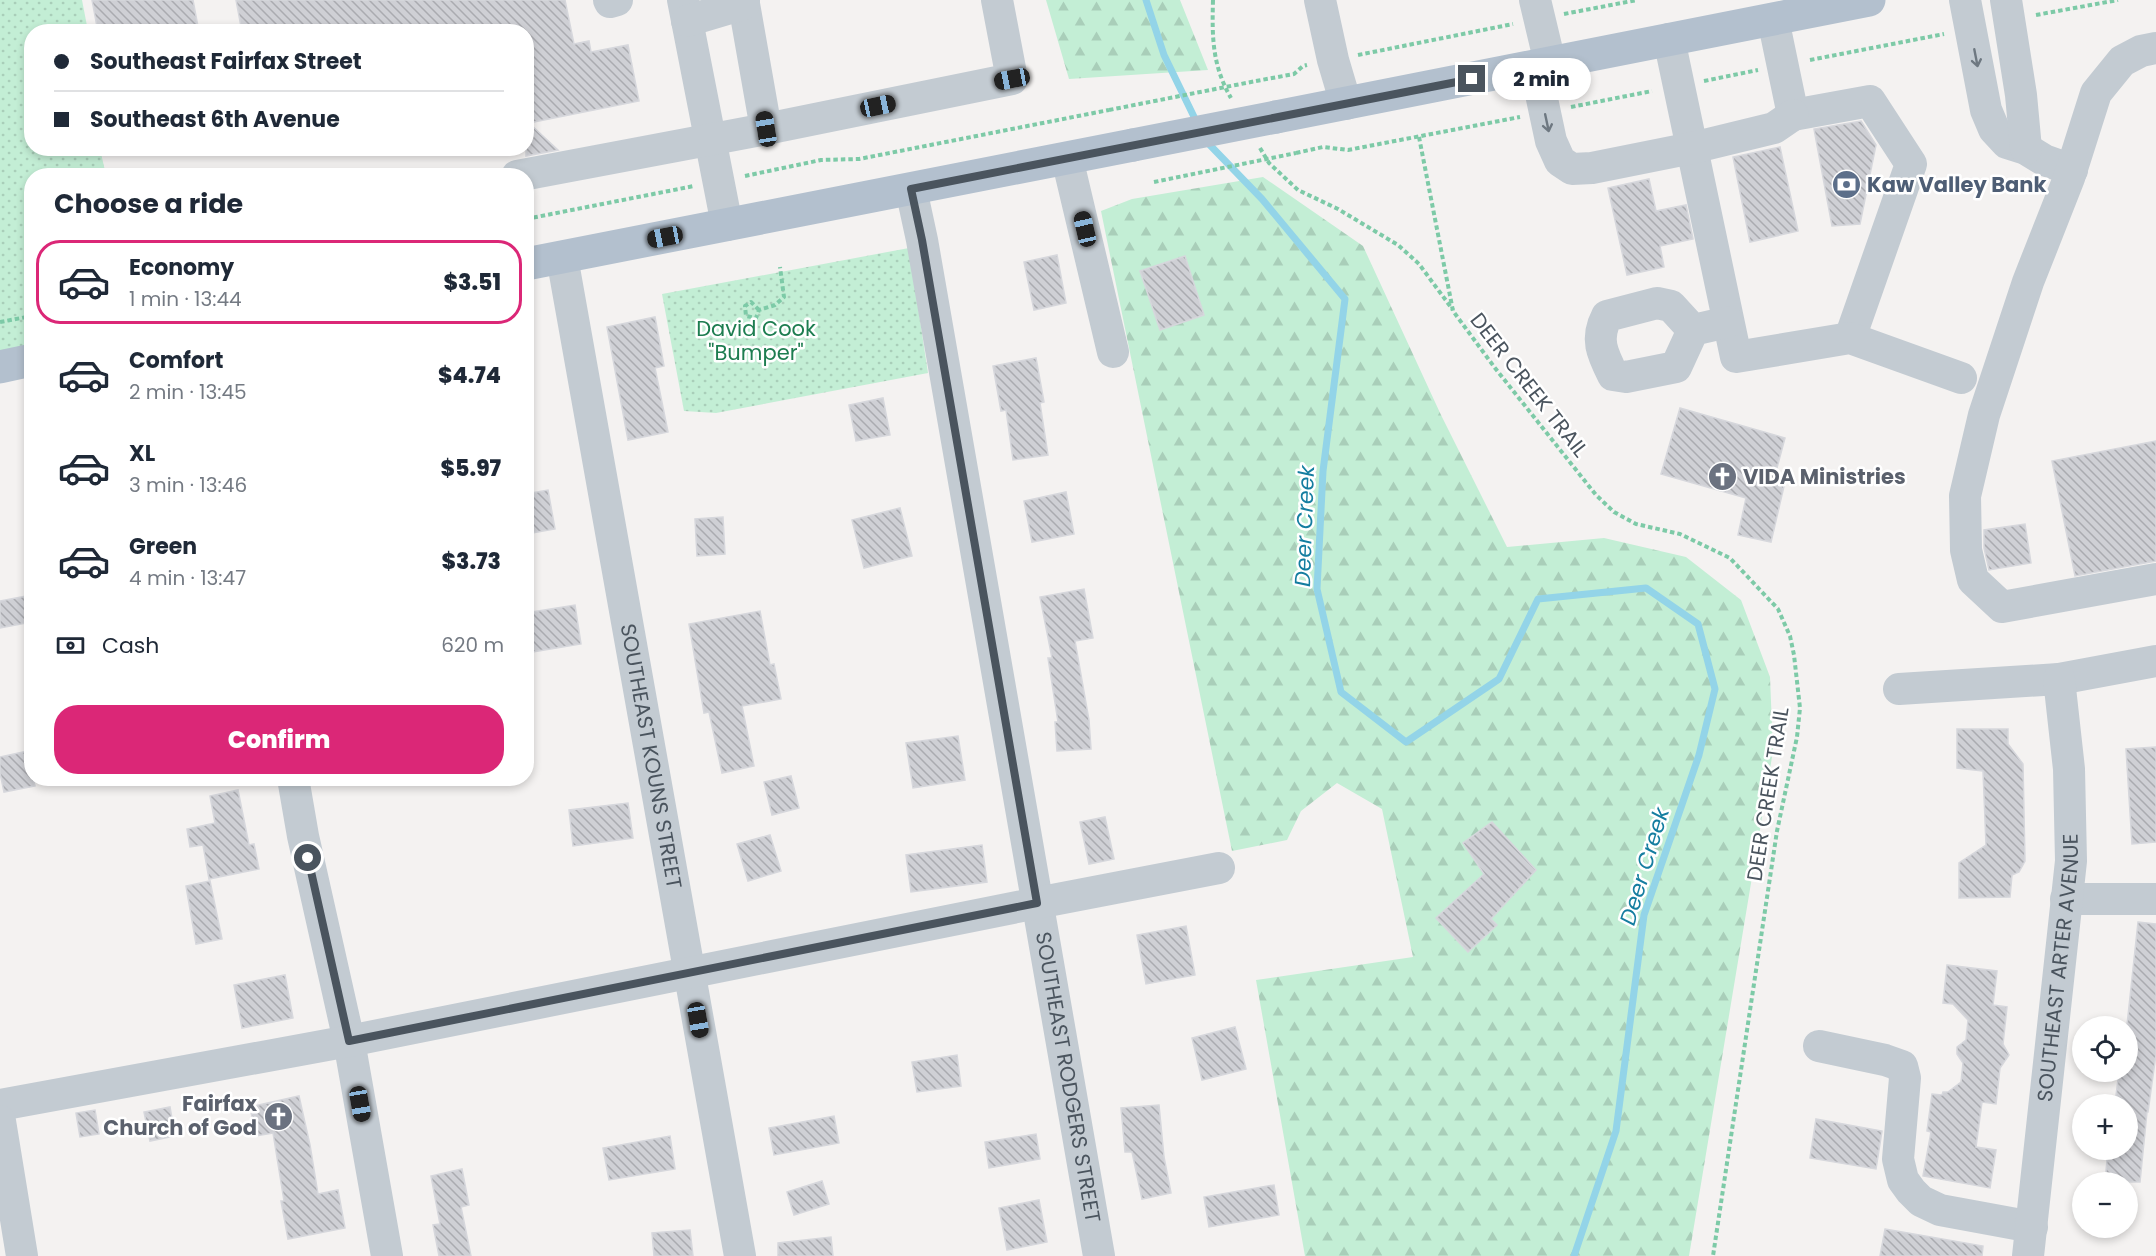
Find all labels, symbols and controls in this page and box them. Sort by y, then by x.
text: Southeast Fairfax Street [90,46,362,77]
one-way arrow [1970,48,1982,67]
callout: 2 min [1493,58,1592,100]
route end [1458,65,1485,92]
text: 2 min [1513,65,1570,93]
car [993,67,1031,91]
car [859,93,897,119]
text: Southeast 6th Avenue [90,104,340,135]
car [754,110,778,148]
one-way arrow [1542,113,1553,133]
bank icon: Kaw Valley Bank [1830,169,1862,201]
place label: Kaw Valley Bank [1867,170,2046,199]
text: Choose a ride [54,185,243,222]
car [1072,209,1098,249]
car [646,225,684,249]
text: Economy [129,252,234,283]
icon: car [57,255,111,309]
text: $3.51 [443,267,501,298]
text: 1 min · 13:44 [129,285,242,313]
street label: DEER CREEK TRAIL [1464,306,1595,463]
park label: David Cook "Bumper" [696,314,816,367]
text: Comfort [129,345,223,376]
icon: car [57,348,111,402]
text: $4.74 [438,360,501,391]
text: 2 min · 13:45 [129,378,247,406]
text: XL [129,438,155,469]
icon: car [57,441,111,495]
text: $5.97 [441,453,501,484]
church icon: VIDA Ministries [1706,461,1738,493]
place label: VIDA Ministries [1743,462,1906,491]
water label: Deer Creek [1287,463,1322,587]
text: 3 min · 13:46 [129,471,247,499]
text: Green [129,531,197,562]
icon: car [57,534,111,588]
text: $3.73 [441,546,501,577]
text: 4 min · 13:47 [129,564,246,592]
street label: SOUTHEAST KOUNS STREET [614,621,689,891]
icon: cash [54,629,87,662]
text: Cash [102,630,159,661]
text: 620 m [441,631,504,659]
button: Confirm [54,705,504,774]
street label: DEER CREEK TRAIL [1739,705,1796,883]
water label: Deer Creek [1612,802,1678,929]
street label: SOUTHEAST ARTER AVENUE [2030,833,2085,1103]
route start [294,844,321,871]
street label: SOUTHEAST RODGERS STREET [1029,930,1108,1225]
car [686,1001,710,1039]
map controls [2072,1016,2138,1238]
button: locate [2072,1016,2138,1082]
car [348,1085,372,1123]
place label: Fairfax Church of God [103,1089,258,1142]
button: + [2072,1094,2138,1160]
church icon: Fairfax Church of God [262,1100,294,1132]
button: − [2072,1172,2138,1238]

